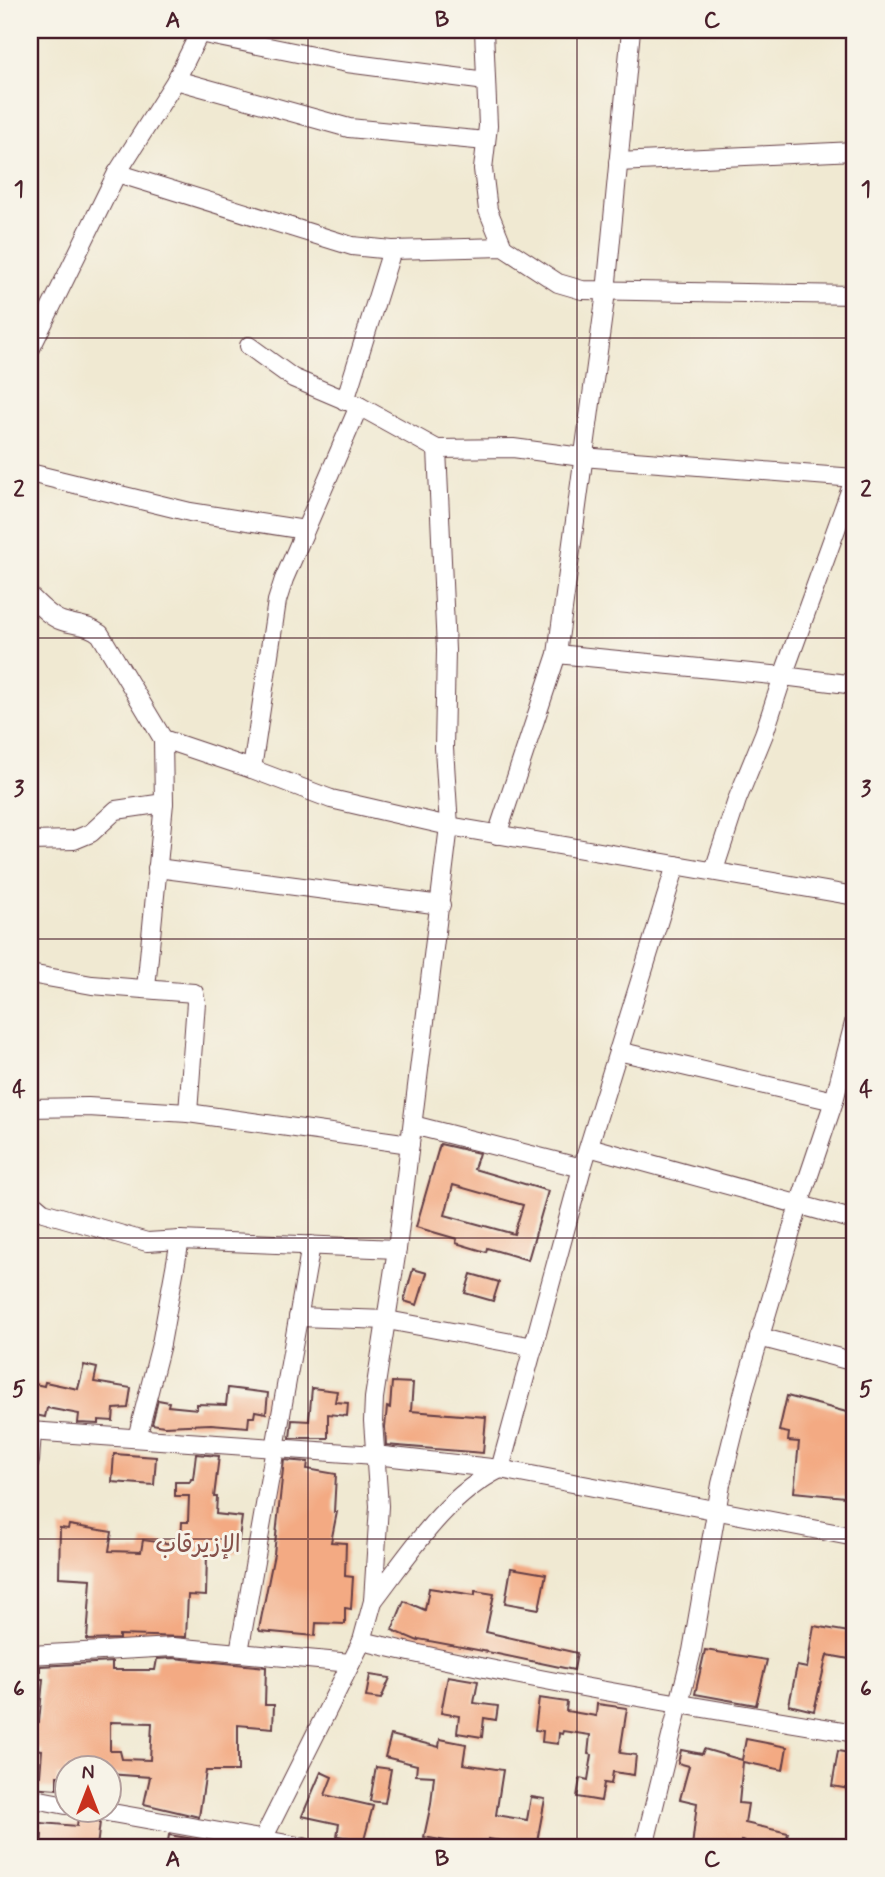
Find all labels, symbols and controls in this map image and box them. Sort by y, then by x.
text: A [165,6,181,36]
text: B [435,6,450,36]
text: C [704,6,721,36]
text: 1 [14,175,24,205]
text: 1 [861,175,871,205]
text: 2 [13,475,25,505]
text: 2 [860,475,872,505]
text: 3 [14,775,25,805]
text: 3 [861,775,872,805]
text: 4 [12,1075,26,1105]
text: 4 [859,1075,873,1105]
text: 5 [12,1375,26,1405]
text: 5 [859,1375,873,1405]
district label: الإزيرقاب [155,1530,241,1561]
text: 6 [13,1675,25,1705]
text: 6 [860,1675,872,1705]
north arrow [52,1755,122,1825]
text: N [82,1761,94,1786]
text: A [165,1845,181,1875]
text: B [435,1845,450,1875]
text: C [704,1845,721,1875]

